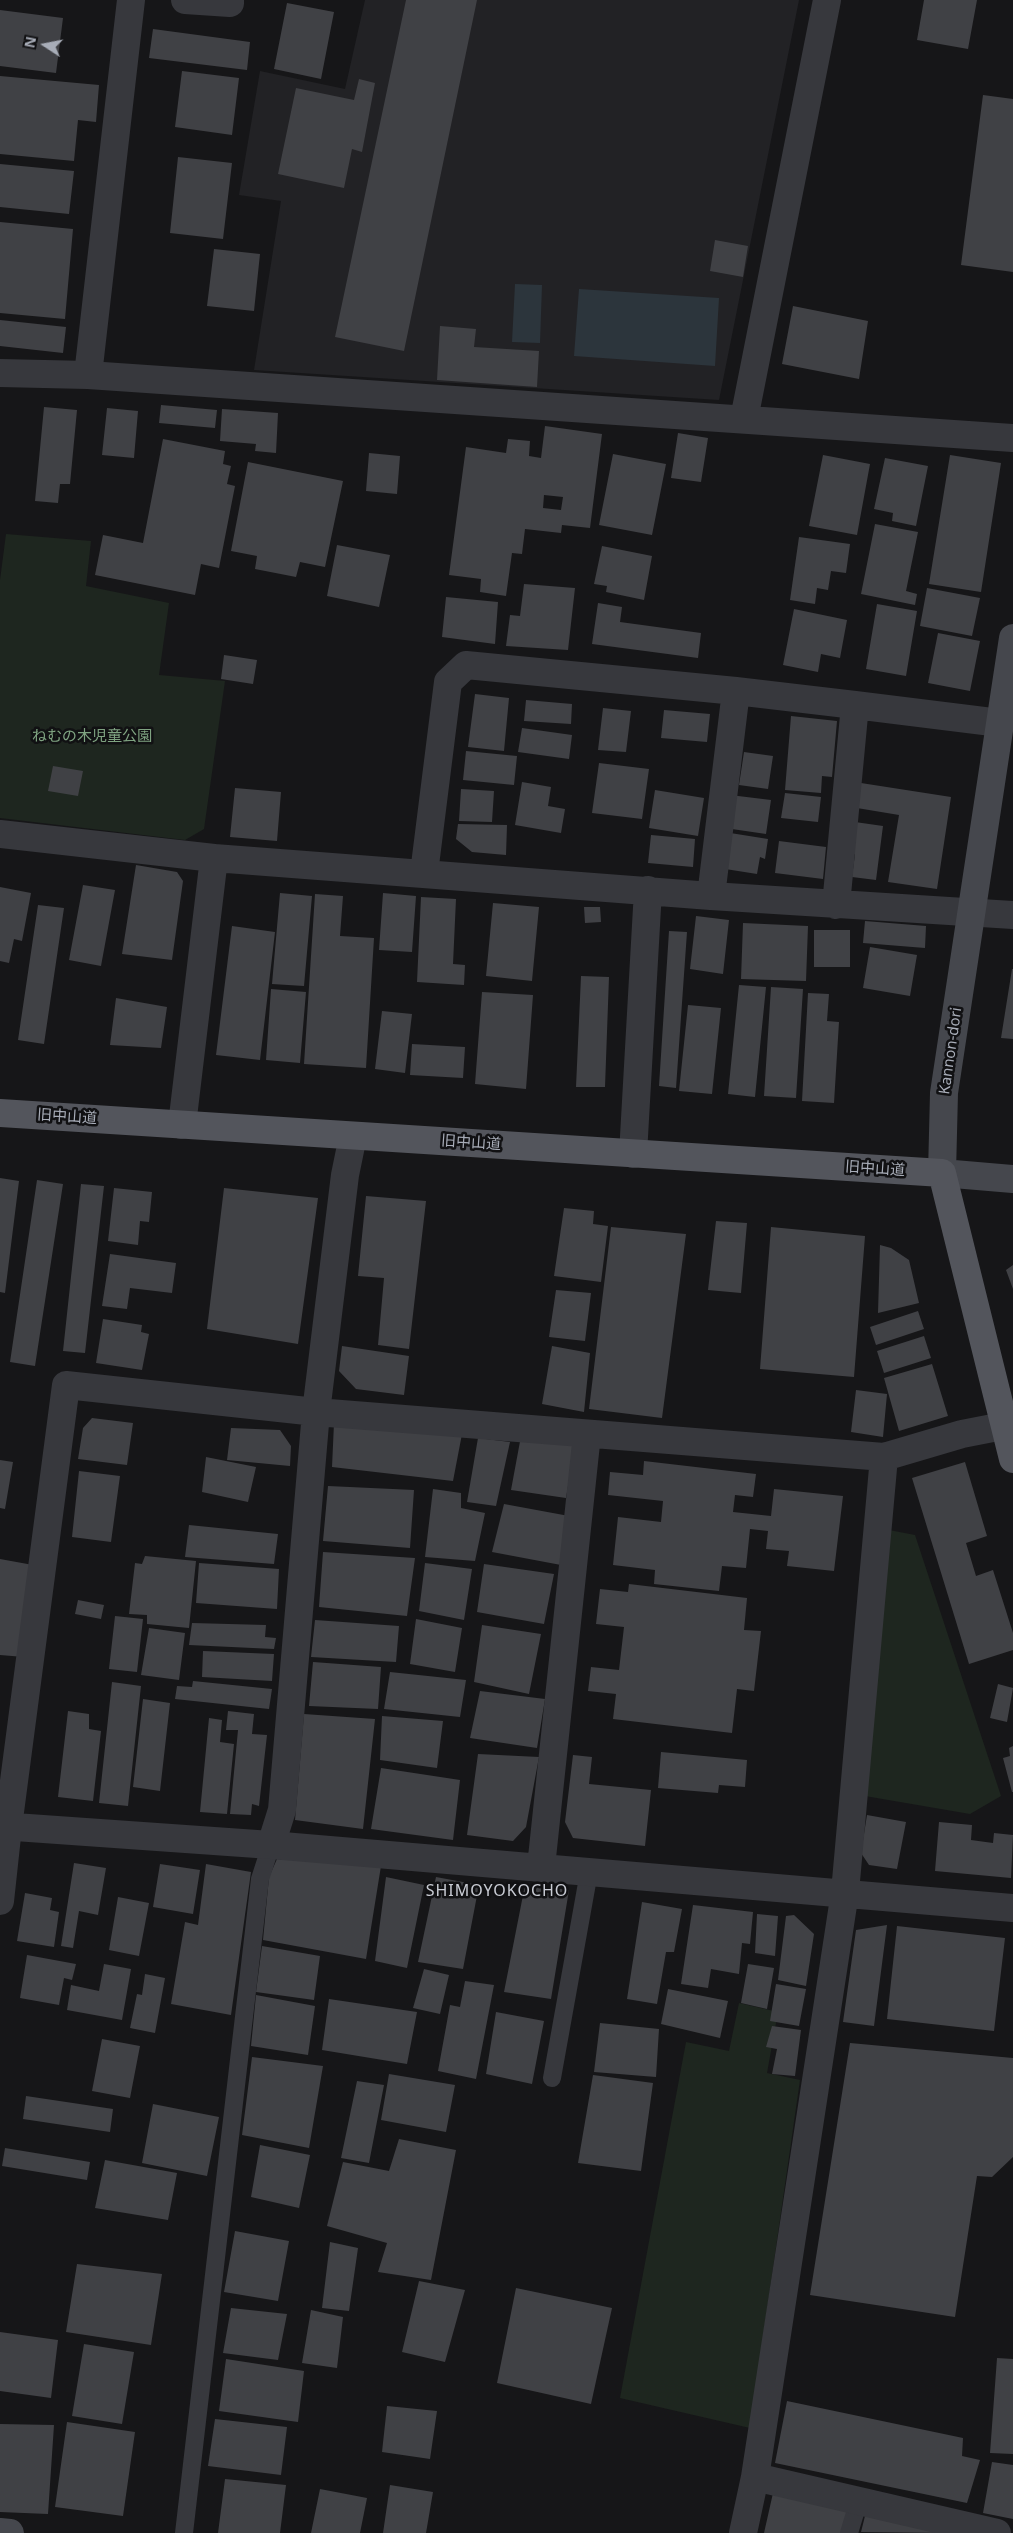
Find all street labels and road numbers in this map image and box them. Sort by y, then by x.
street label: Kannon-dori [936,1006,966,1096]
street label: 旧中山道 [36,1106,98,1128]
street label: 旧中山道 [440,1132,502,1154]
street label: 旧中山道 [844,1158,906,1180]

